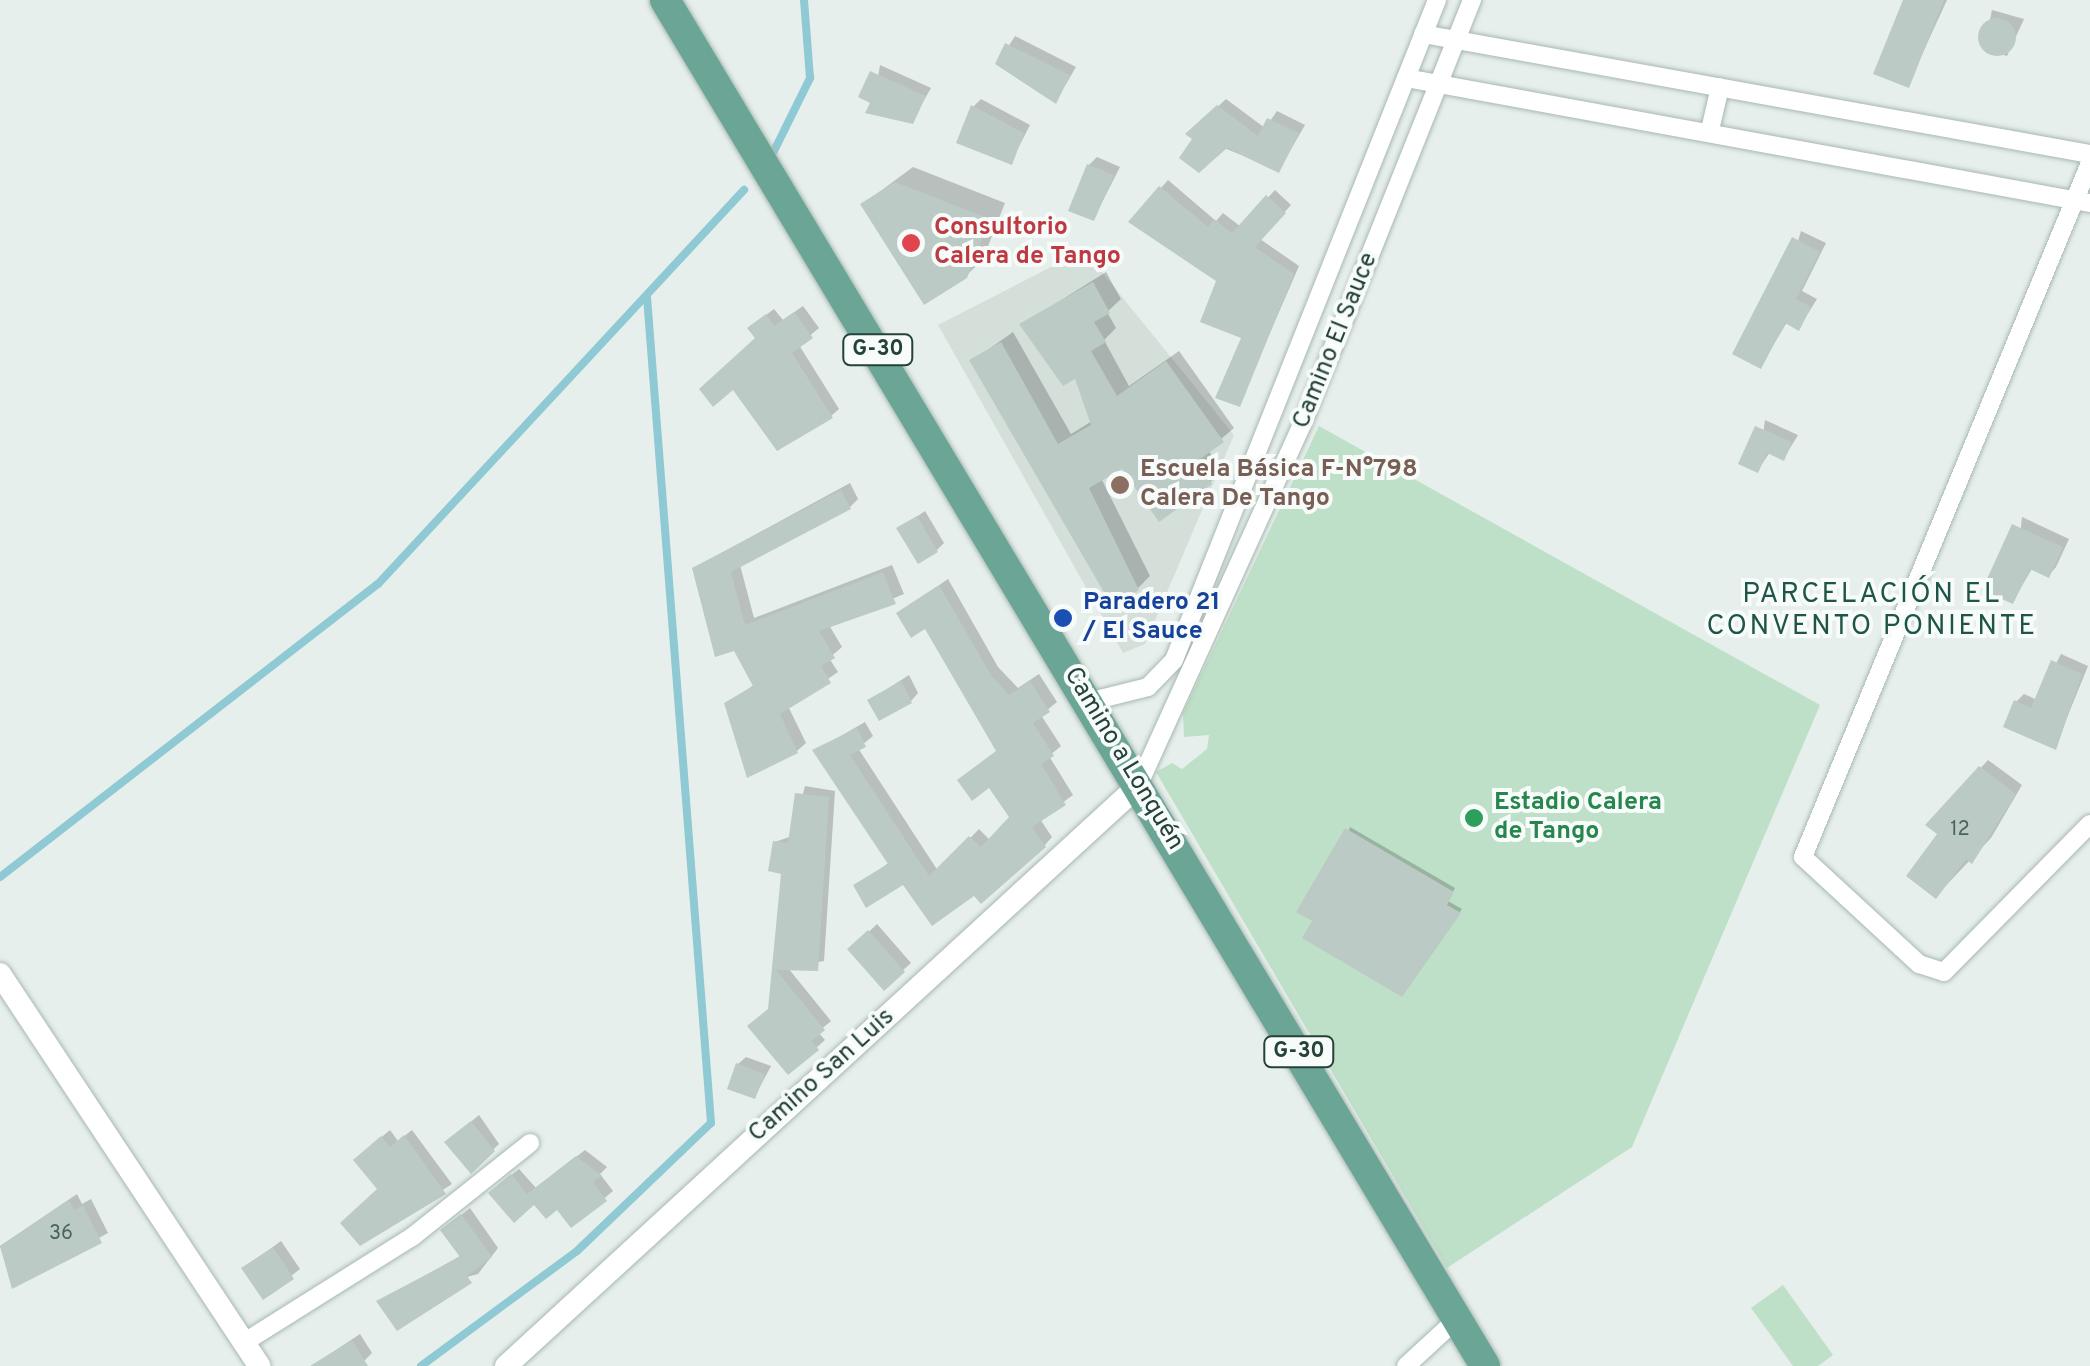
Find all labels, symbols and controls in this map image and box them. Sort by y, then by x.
place label: Consultorio Calera de Tango [934,214,1121,273]
marker: Consultorio Calera de Tango [898,230,924,256]
street label: Camino El Sauce [1287,249,1385,433]
road number: G-30 [840,333,916,367]
place label: Escuela Básica F-N°798 Calera De Tango [1140,456,1418,515]
marker: Escuela Básica F-N°798 Calera De Tango [1109,474,1131,496]
district label: PARCELACIÓN EL CONVENTO PONIENTE [1706,578,2038,644]
place label: Paradero 21 / El Sauce [1083,589,1221,648]
marker: Paradero 21 / El Sauce [1052,607,1074,629]
street label: Camino a Lonquén [1057,662,1189,856]
place label: Estadio Calera de Tango [1494,789,1662,848]
marker: Estadio Calera de Tango [1463,807,1485,829]
house number: 12 [1950,818,1970,842]
street label: Camino San Luis [743,1003,901,1149]
road number: G-30 [1262,1035,1336,1069]
house number: 36 [49,1222,73,1246]

